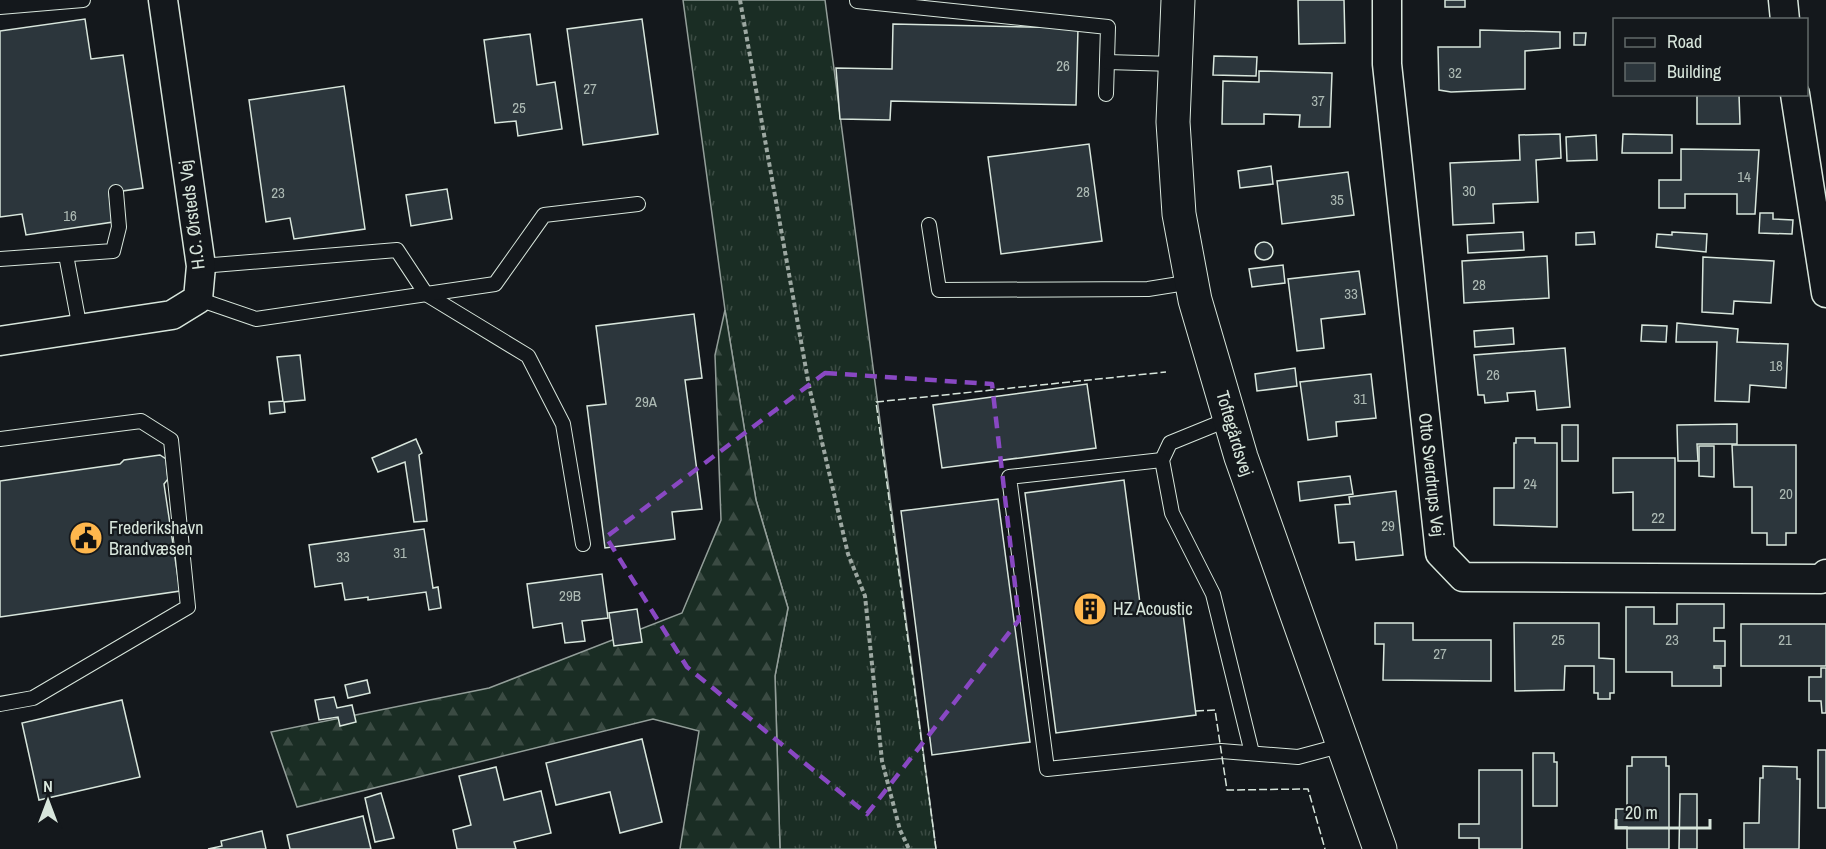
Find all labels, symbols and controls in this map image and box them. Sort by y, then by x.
legend [1613,18,1808,96]
text: Road [1667,29,1702,54]
house number: 26 [1056,55,1070,76]
text: Building [1667,59,1722,84]
house number: 32 [1448,62,1462,83]
house number: 27 [583,78,597,99]
house number: 37 [1311,90,1325,111]
house number: 25 [512,97,526,118]
street label: H.C. Ørsteds Vej [172,159,211,271]
house number: 14 [1737,166,1751,187]
house number: 30 [1462,180,1476,201]
house number: 28 [1076,181,1090,202]
house number: 23 [271,182,285,203]
house number: 35 [1330,189,1344,210]
house number: 16 [63,205,77,226]
house number: 28 [1472,274,1486,295]
house number: 33 [1344,283,1358,304]
house number: 18 [1769,355,1783,376]
house number: 26 [1486,364,1500,385]
street label: Toftegårdsvej [1210,388,1260,479]
house number: 31 [1353,388,1367,409]
house number: 29A [635,391,658,412]
street label: Otto Sverdrups Vej [1413,412,1451,538]
house number: 24 [1523,473,1537,494]
house number: 20 [1779,483,1793,504]
house number: 22 [1651,507,1665,528]
place label: Frederikshavn Brandvæsen [109,515,203,561]
house number: 29 [1381,515,1395,536]
public building icon: Frederikshavn Brandvæsen [68,520,104,556]
house number: 31 [393,542,407,563]
house number: 33 [336,546,350,567]
house number: 29B [559,585,581,606]
building icon: HZ Acoustic [1072,591,1108,627]
place label: HZ Acoustic [1113,596,1193,621]
house number: 25 [1551,629,1565,650]
house number: 23 [1665,629,1679,650]
house number: 21 [1778,629,1792,650]
house number: 27 [1433,643,1447,664]
north arrow [18,771,78,831]
text: N [43,775,53,797]
scale bar [1616,792,1710,830]
text: 20 m [1625,800,1658,825]

